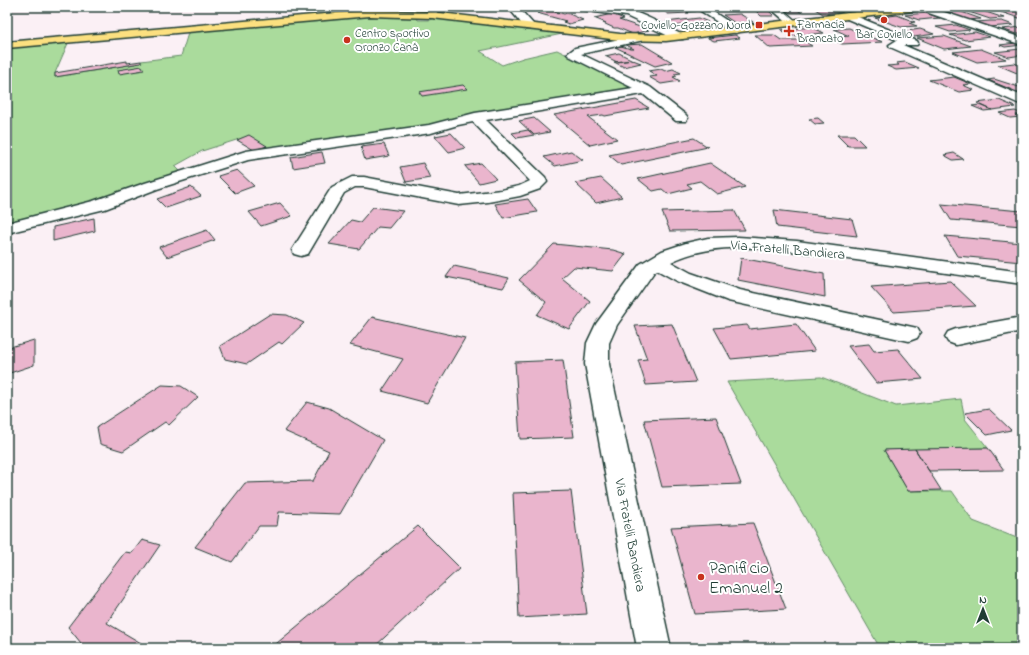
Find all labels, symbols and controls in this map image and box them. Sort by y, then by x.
marker: Bar Coviello [879,15,889,25]
place label: Farmacia Brancato [796,16,845,48]
place label: Coviello-Gozzano Nord [641,17,751,35]
marker: Coviello-Gozzano Nord [754,20,764,30]
place label: Centro sportivo Oronzo Canà [355,25,430,57]
marker: Farmacia Brancato [784,26,794,36]
place label: Bar Coviello [855,26,912,44]
marker: Centro sportivo Oronzo Canà [342,35,352,45]
street label: Via Fratelli Bandiera [729,235,846,266]
street label: Via Fratelli Bandiera [608,476,651,594]
place label: Panificio Emanuel 2 [709,556,783,601]
marker: Panificio Emanuel 2 [696,572,706,582]
north arrow [963,589,1003,629]
text: N [979,592,987,608]

